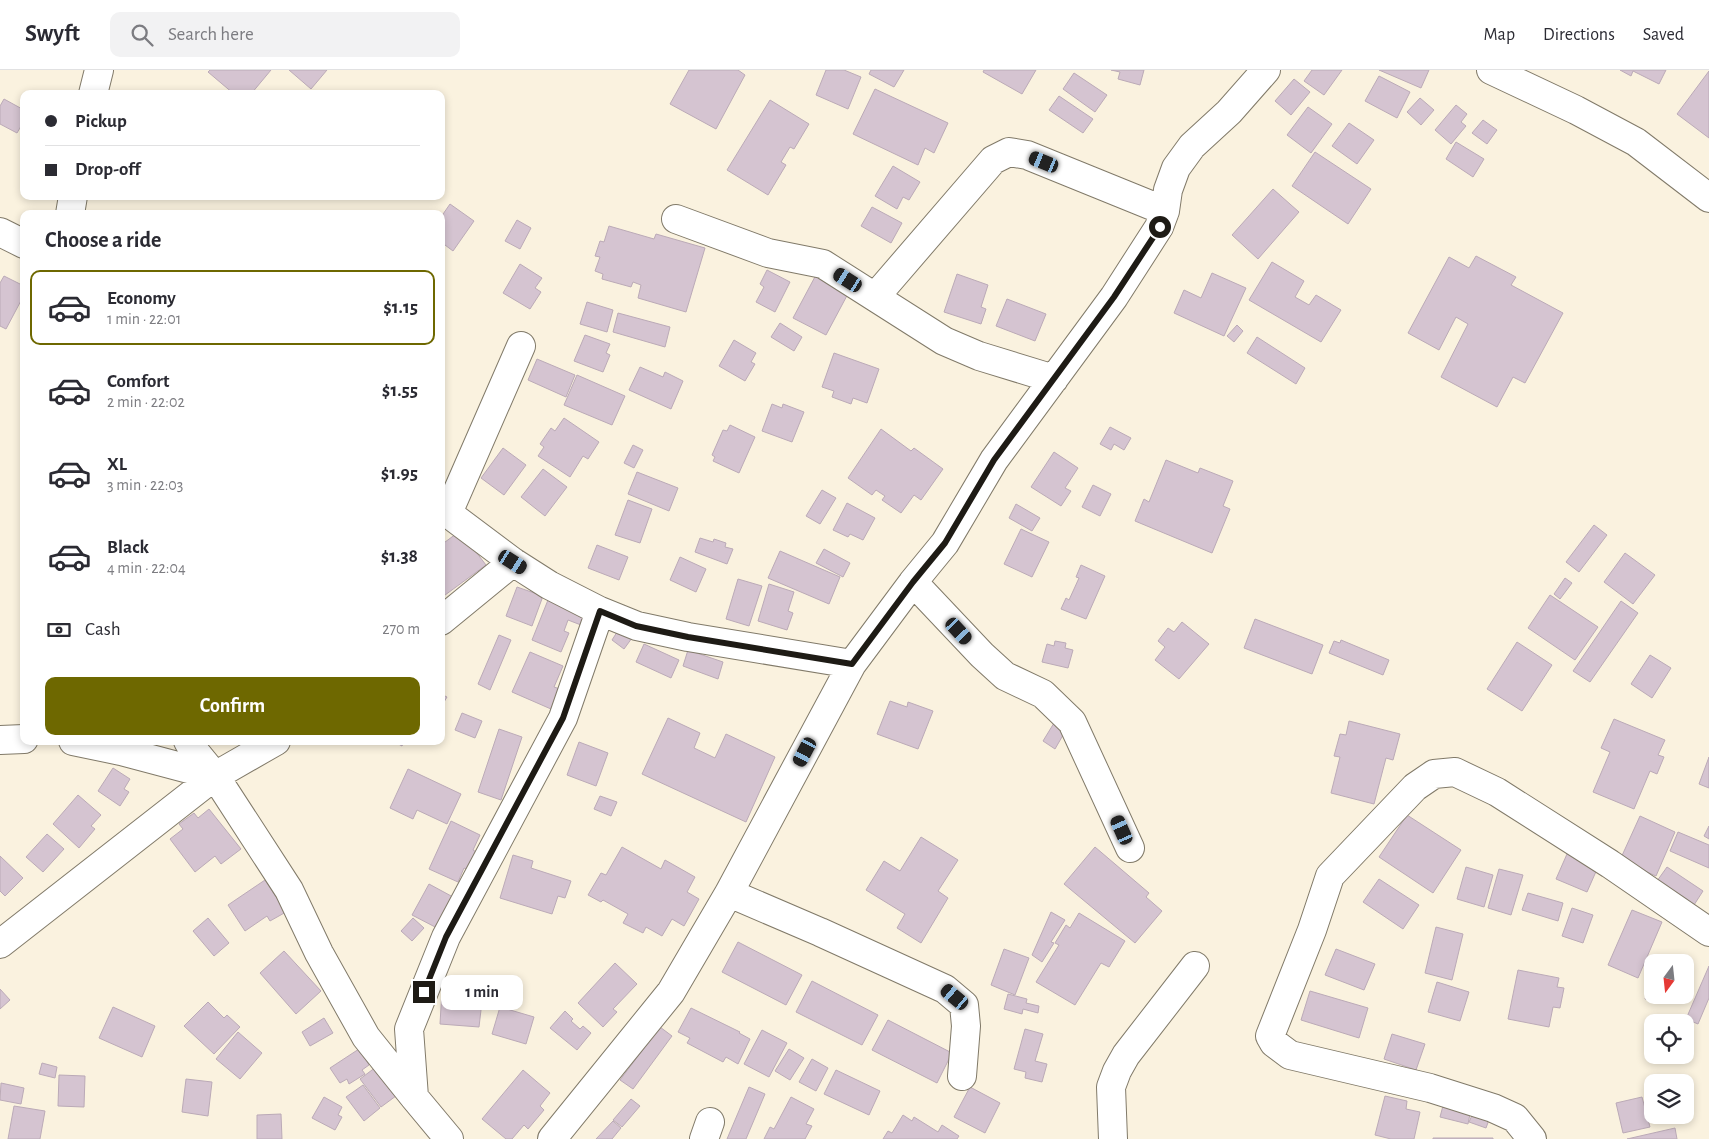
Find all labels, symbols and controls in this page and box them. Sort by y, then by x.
search box [110,12,460,57]
icon: search [128,21,156,49]
text: Swyft [25,22,80,46]
text: Search here [168,25,254,44]
text: Map [1484,26,1515,44]
text: Directions [1543,26,1615,44]
text: Saved [1643,26,1684,44]
text: Pickup [75,112,127,131]
car [1027,149,1060,175]
text: Drop-off [75,160,140,179]
route start [1149,216,1171,238]
text: Choose a ride [45,229,161,251]
car [831,266,864,294]
icon: car [47,285,92,330]
text: Economy [107,289,176,308]
text: $1.15 [383,298,418,317]
text: 1 min · 22:01 [107,311,181,327]
icon: car [47,368,92,413]
text: Comfort [107,372,169,391]
text: $1.55 [382,381,418,400]
text: 2 min · 22:02 [107,394,185,410]
icon: car [47,451,92,496]
text: XL [107,455,127,474]
text: $1.95 [381,464,418,483]
text: 3 min · 22:03 [107,477,183,493]
icon: car [47,534,92,579]
text: Black [107,538,149,557]
text: $1.38 [381,547,418,566]
car [496,548,529,576]
text: 4 min · 22:04 [107,560,186,576]
car [943,615,974,647]
icon: cash [45,616,73,644]
text: Cash [85,620,121,639]
text: 270 m [382,621,420,637]
button: Confirm [45,677,420,735]
car [791,735,818,769]
car [1109,813,1134,847]
north arrow [1644,954,1694,1004]
map controls [1644,954,1694,1124]
callout: 1 min [442,974,524,1010]
route end [413,981,435,1003]
car [938,982,971,1012]
text: 1 min [465,984,499,1000]
button: locate [1644,1014,1694,1064]
button: layers [1644,1074,1694,1124]

